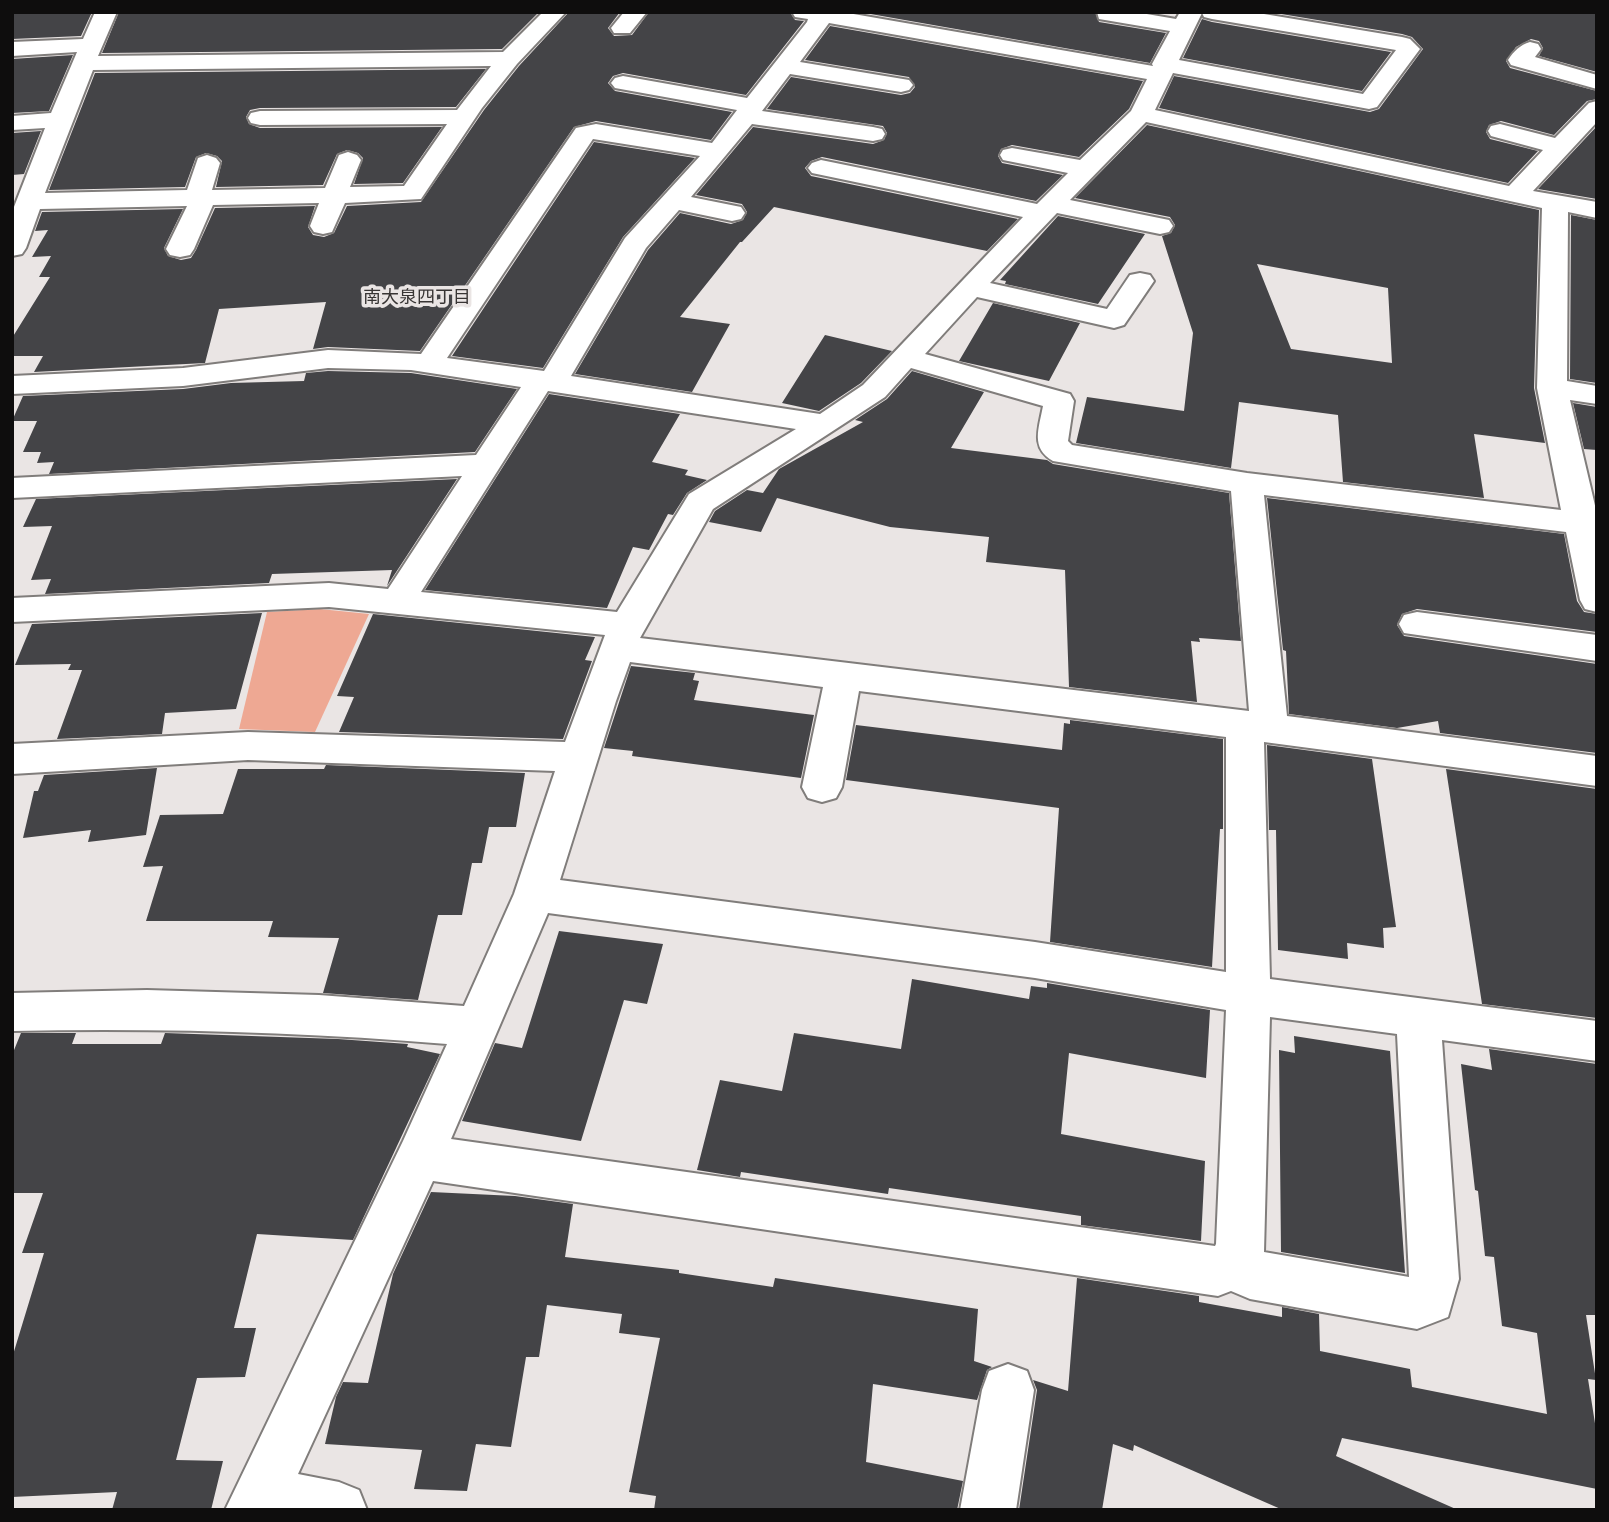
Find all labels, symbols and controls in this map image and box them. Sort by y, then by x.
district label: 南大泉四丁目 [363,287,471,309]

